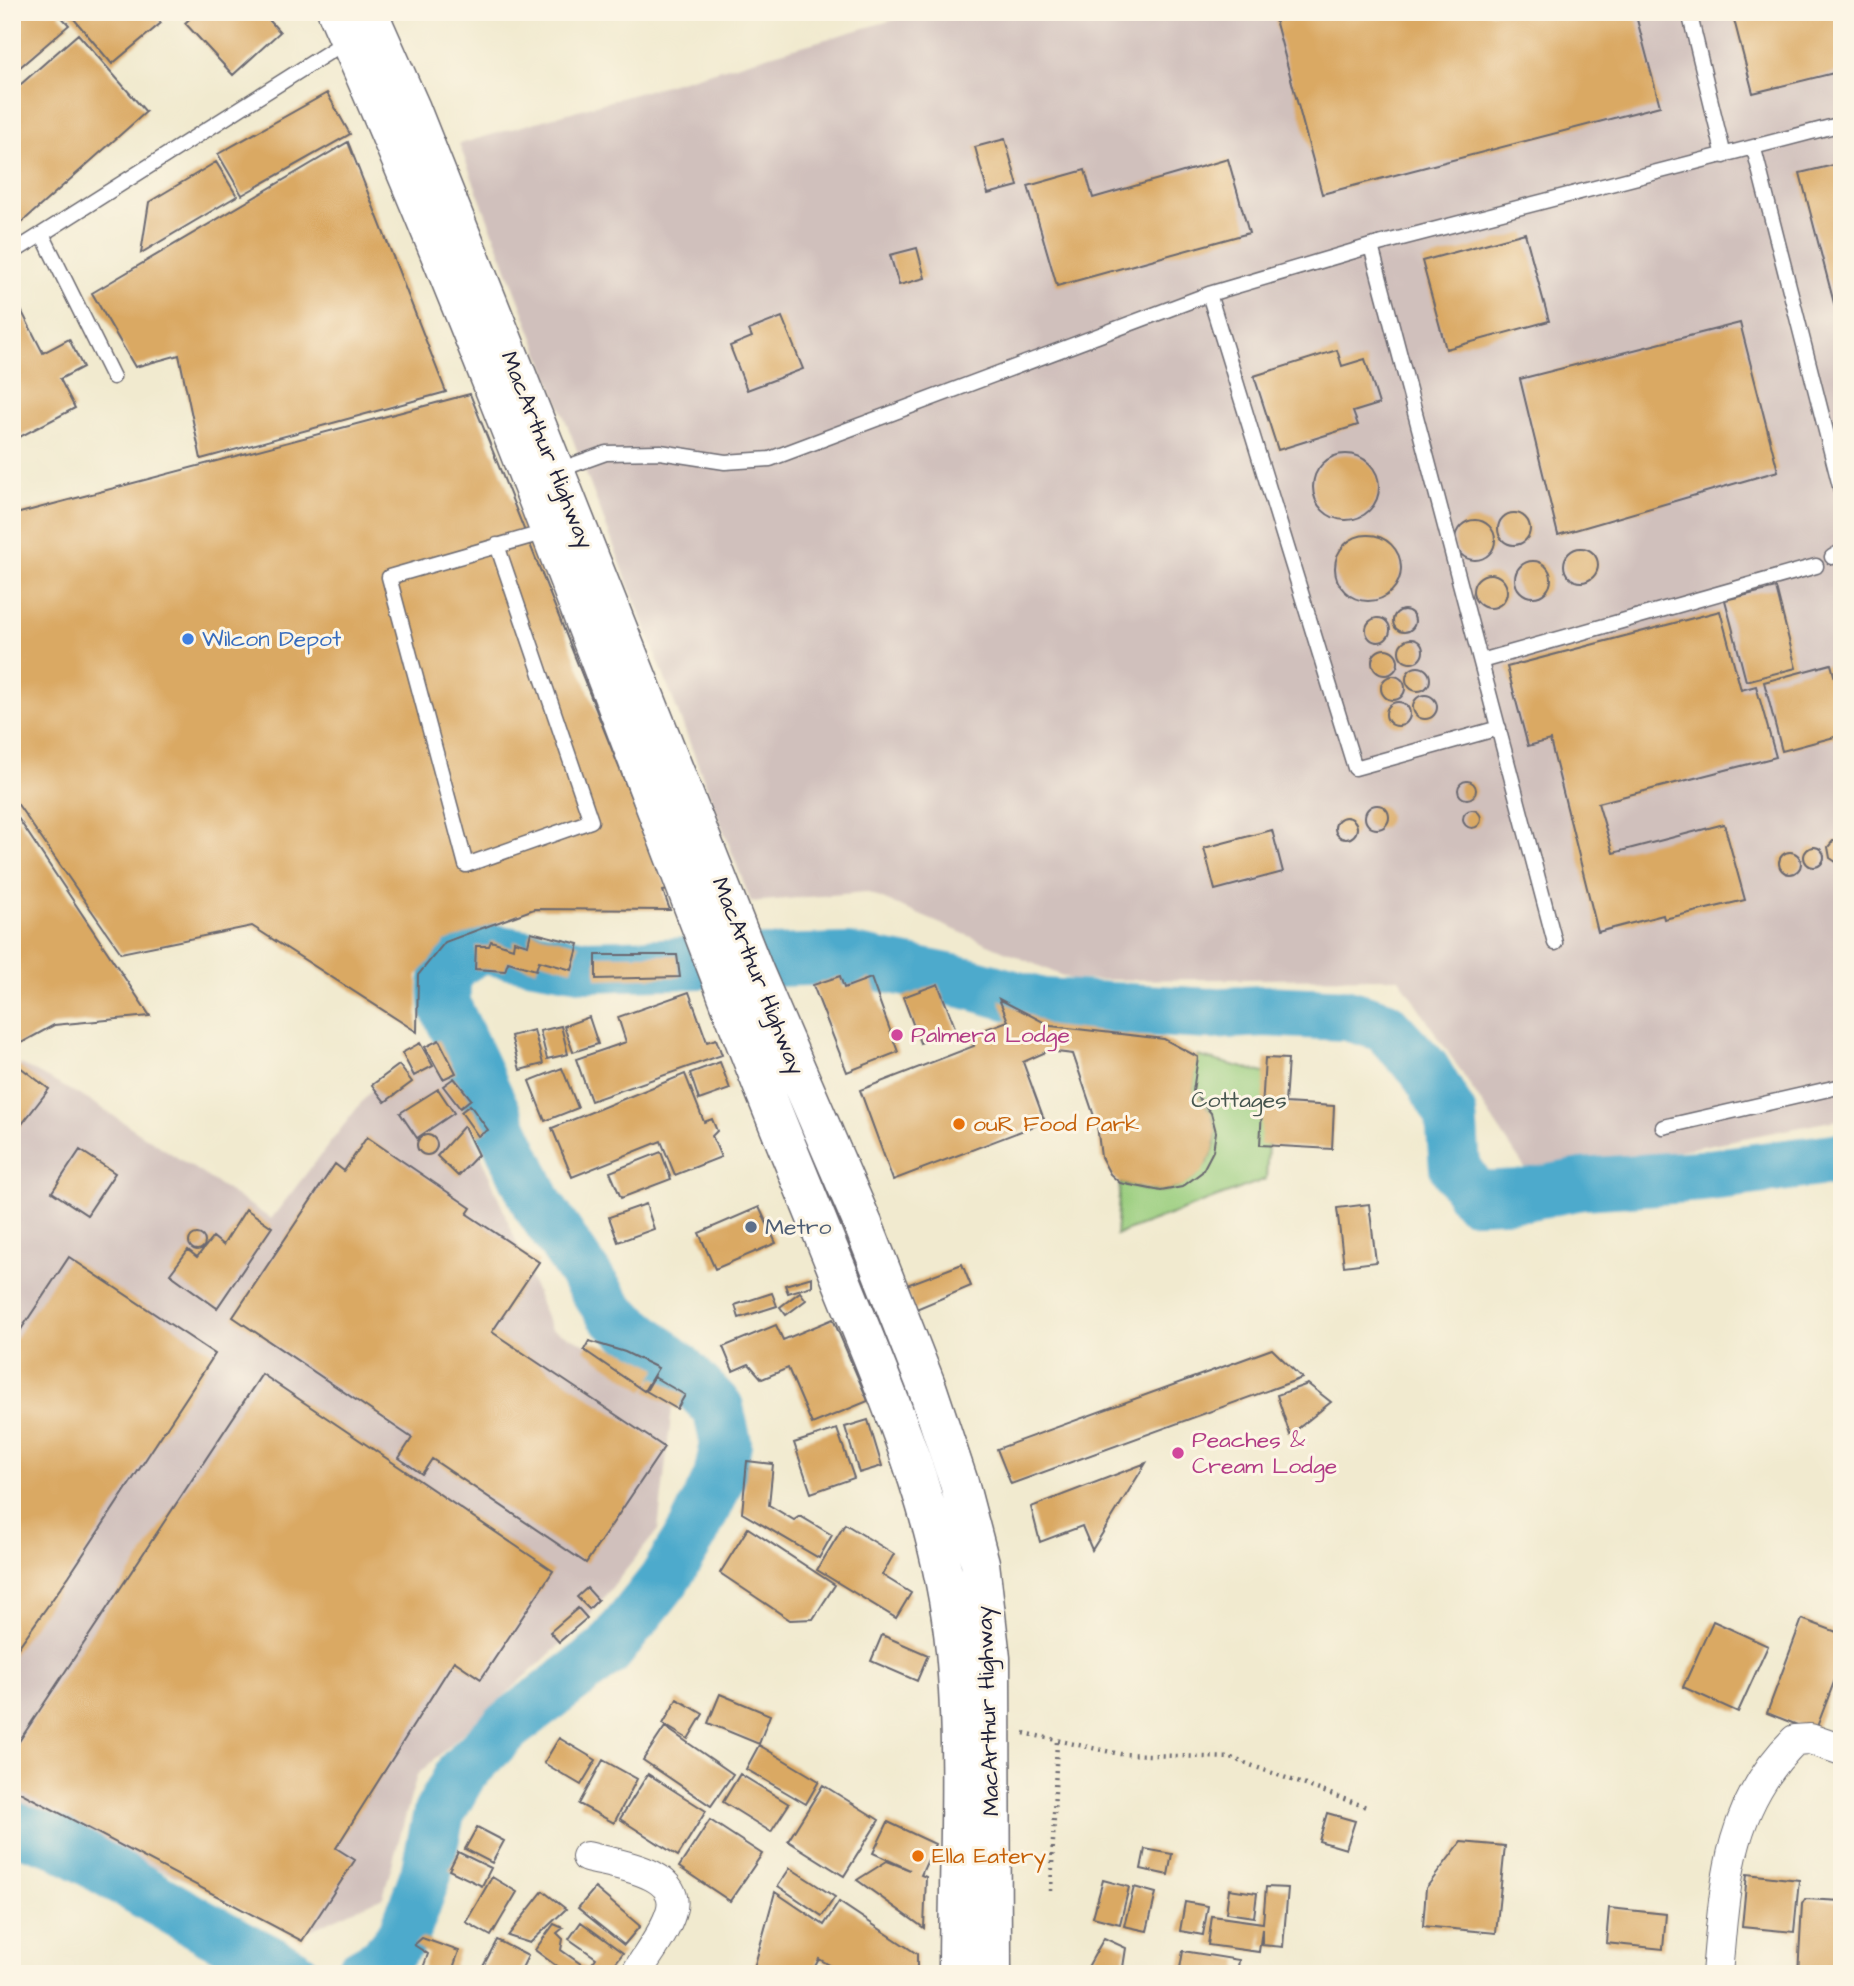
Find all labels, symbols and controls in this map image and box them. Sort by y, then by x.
street label: MacArthur Highway [492,346,601,554]
place label: Wilcon Depot [202,623,342,655]
marker: Wilcon Depot [180,631,196,647]
street label: MacArthur Highway [703,872,812,1080]
place label: Palmera Lodge [911,1019,1070,1052]
marker: Palmera Lodge [889,1027,905,1043]
park label: Cottages [1191,1084,1287,1117]
place label: ouR Food Park [973,1108,1139,1140]
marker: ouR Food Park [951,1116,967,1132]
place label: Metro [765,1211,831,1243]
marker: Metro [743,1219,759,1235]
place label: Peaches & Cream Lodge [1192,1424,1337,1483]
marker: Peaches & Cream Lodge [1170,1445,1186,1461]
street label: MacArthur Highway [968,1605,1009,1817]
place label: Ella Eatery [932,1840,1047,1873]
marker: Ella Eatery [910,1848,926,1864]

